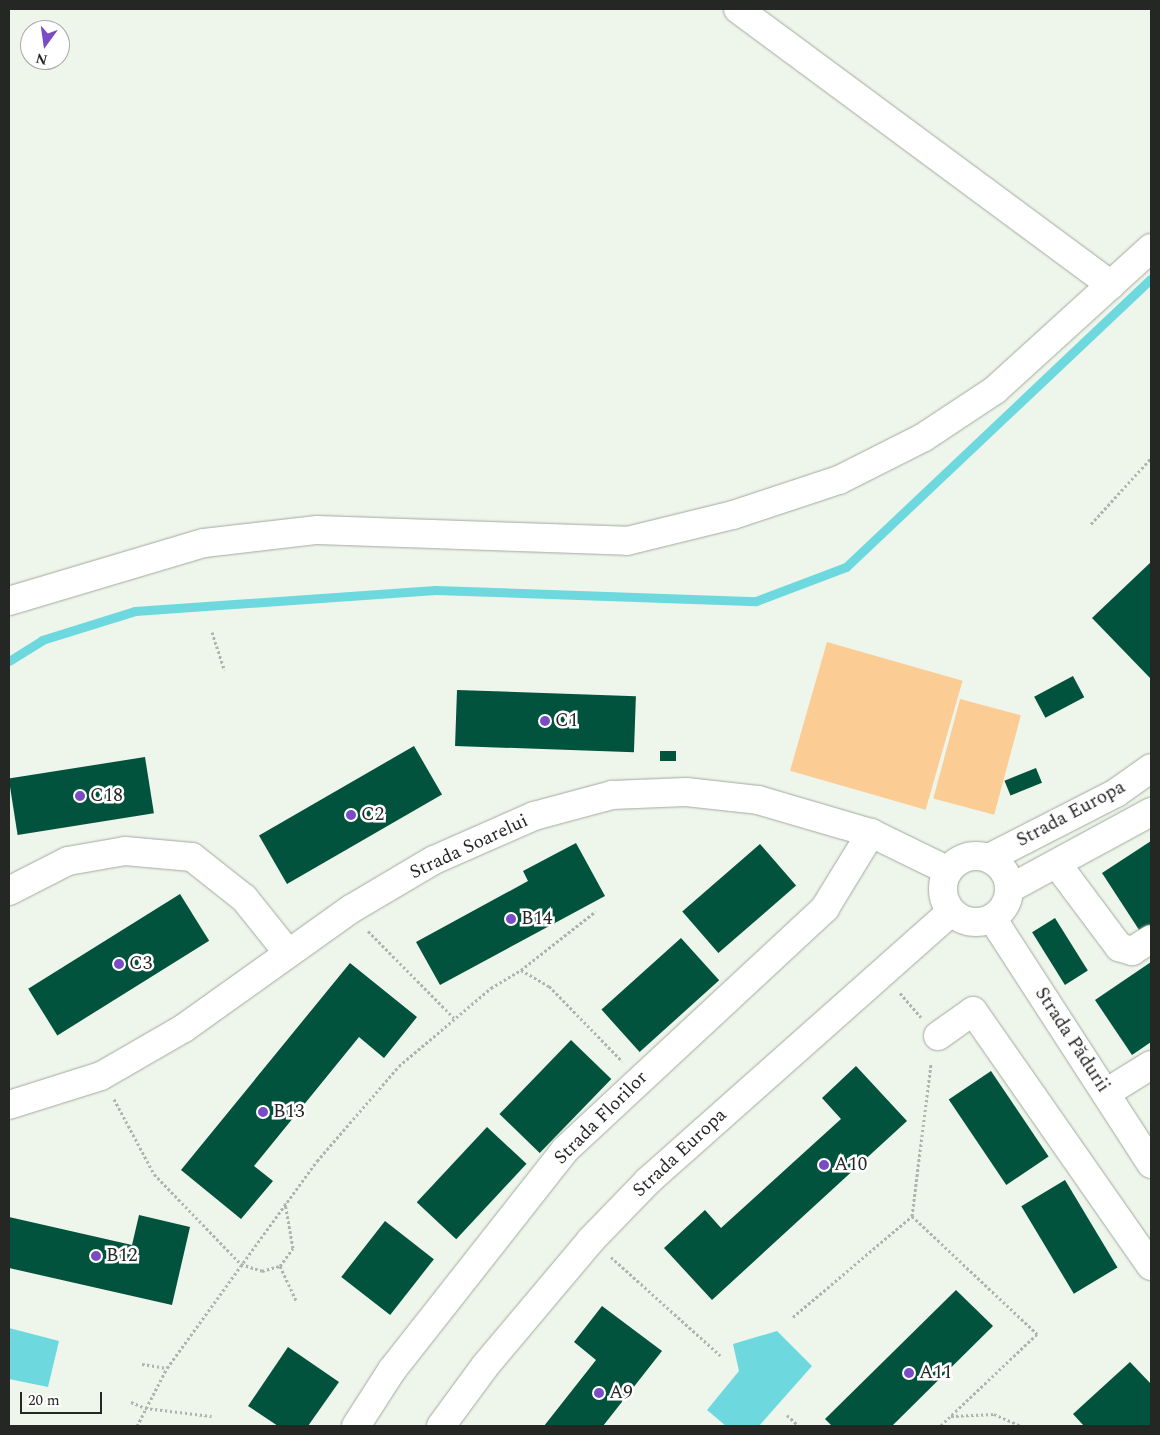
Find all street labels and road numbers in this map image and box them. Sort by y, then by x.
street label: Strada Europa [1013,776,1129,852]
street label: Strada Soarelui [406,810,532,884]
street label: Strada Pădurii [1030,983,1114,1097]
street label: Strada Florilor [549,1066,653,1170]
street label: Strada Europa [628,1104,732,1202]

